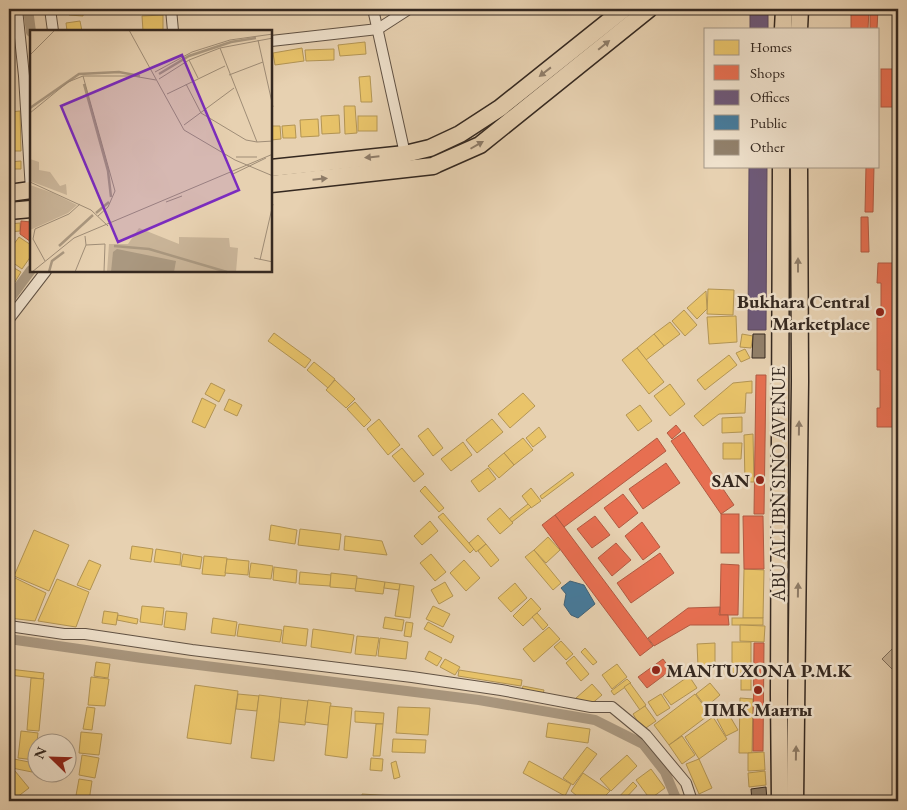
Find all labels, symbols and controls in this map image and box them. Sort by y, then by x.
legend [704,28,880,168]
inset map [30,30,272,272]
text: Homes [750,37,792,56]
one-way arrow [598,40,611,51]
text: Shops [750,63,785,82]
one-way arrow [538,67,552,77]
text: Offices [750,87,790,106]
text: Public [750,113,787,132]
text: Other [750,137,785,156]
one-way arrow [469,141,484,149]
one-way arrow [364,154,380,162]
one-way arrow [312,175,328,183]
one-way arrow [794,257,802,273]
place label: Bukhara Central Marketplace [737,289,871,336]
marker: Bukhara Central Marketplace [874,306,886,318]
street label: ABU ALI IBN SINO AVENUE [766,366,791,603]
one-way arrow [795,419,803,435]
place label: SAN [712,468,751,493]
marker: SAN [754,474,766,486]
one-way arrow [794,582,802,598]
place label: MANTUXONA P.M.K [666,658,852,683]
marker: MANTUXONA P.M.K [650,664,662,676]
marker: ПМК Манты [752,684,764,696]
place label: ПМК Манты [704,697,813,722]
north arrow [28,732,78,782]
text: N [30,744,51,762]
one-way arrow [792,744,800,760]

